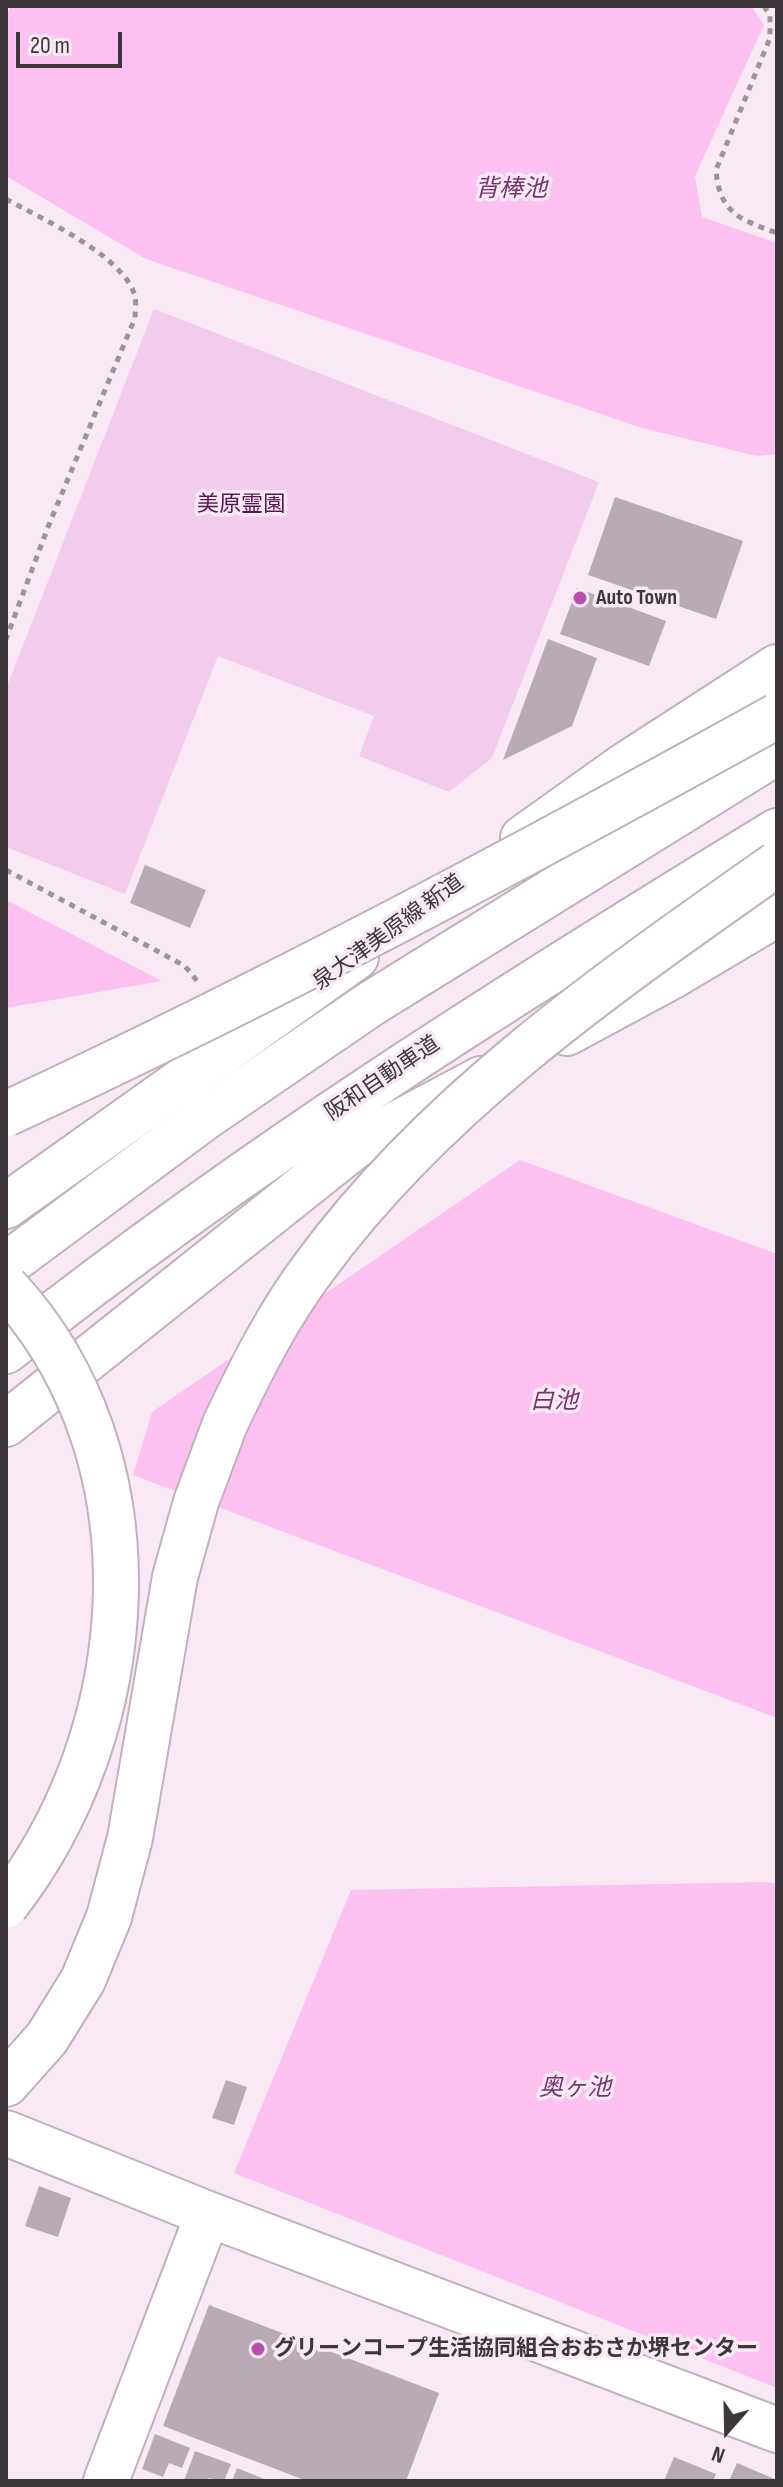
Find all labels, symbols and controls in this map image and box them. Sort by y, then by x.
scale bar [20,16,126,66]
text: 20 m [30,31,70,60]
water label: 背棒池 [475,176,547,204]
park label: 美原霊園 [197,492,285,518]
place label: Auto Town [596,585,677,611]
marker: Auto Town [571,589,589,607]
street label: 泉大津美原線 新道 [309,870,469,996]
street label: 阪和自動車道 [321,1031,445,1127]
water label: 白池 [530,1388,578,1416]
water label: 奥ヶ池 [539,2075,611,2103]
place label: グリーンコープ生活協同組合おおさか堺センター [274,2336,758,2362]
marker: グリーンコープ生活協同組合おおさか堺センター [249,2340,267,2358]
north arrow [687,2391,767,2471]
text: N [708,2439,729,2469]

